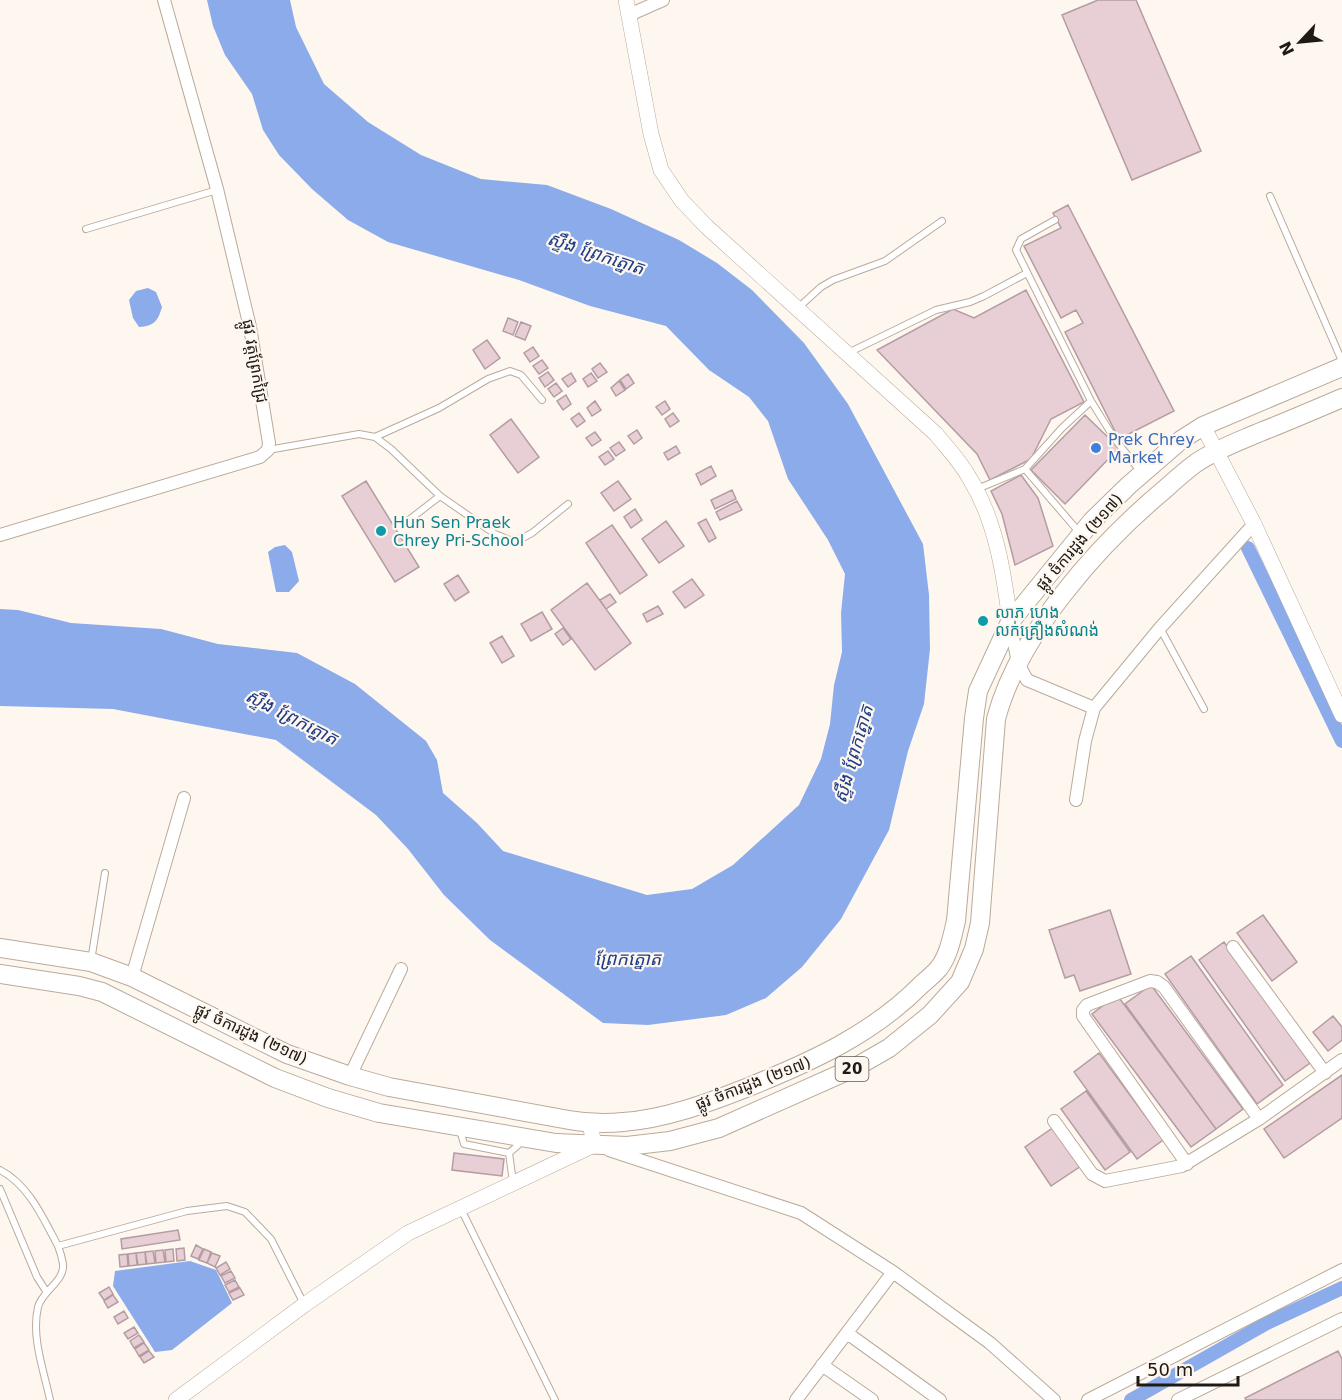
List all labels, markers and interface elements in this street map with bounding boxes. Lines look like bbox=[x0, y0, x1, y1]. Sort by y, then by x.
north arrow bbox=[1270, 12, 1330, 72]
text: N bbox=[1275, 38, 1298, 59]
water label: ស្ទឹង ព្រែកត្នោត bbox=[545, 228, 648, 280]
street label: ផ្លូវ វត្តព្រែកជ្រៃ bbox=[234, 317, 273, 405]
place label: Prek Chrey Market bbox=[1108, 430, 1195, 467]
marker: Prek Chrey Market bbox=[1089, 441, 1103, 455]
street label: ផ្លូវ ចំការដូង (២១៧) bbox=[1031, 489, 1130, 597]
place label: Hun Sen Praek Chrey Pri-School bbox=[393, 513, 524, 550]
marker: Hun Sen Praek Chrey Pri-School bbox=[374, 524, 388, 538]
place label: លាភ ហេង លក់គ្រឿងសំណង់ bbox=[995, 603, 1099, 640]
marker: លាភ ហេង លក់គ្រឿងសំណង់ bbox=[976, 614, 990, 628]
water label: ស្ទឹង ព្រែកត្នោត bbox=[242, 685, 343, 751]
water label: ស្ទឹង ព្រែកត្នោត bbox=[829, 701, 879, 806]
water label: ព្រែកត្នោត bbox=[595, 948, 663, 970]
street label: ផ្លូវ ចំការដូង (២១៧) bbox=[190, 999, 311, 1073]
street label: ផ្លូវ ចំការដូង (២១៧) bbox=[692, 1052, 815, 1118]
road number: 20 bbox=[836, 1057, 868, 1081]
scale bar bbox=[1138, 1349, 1238, 1387]
text: 50 m bbox=[1147, 1359, 1193, 1380]

